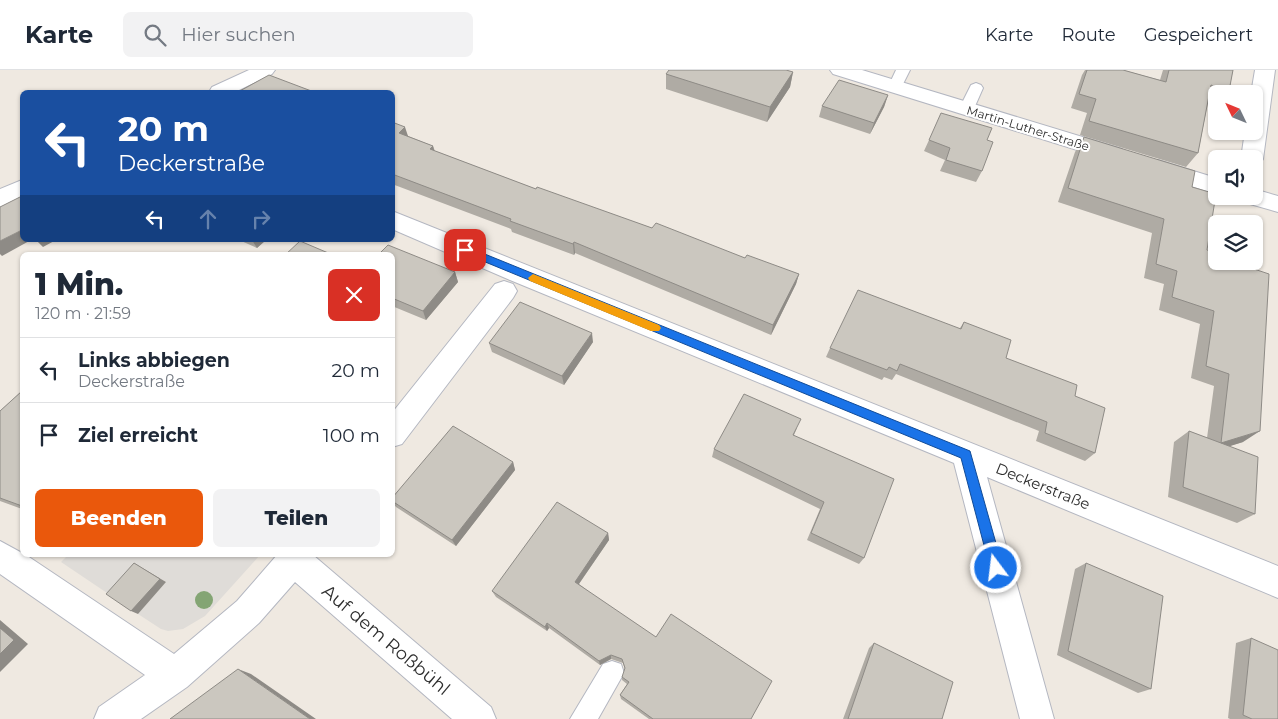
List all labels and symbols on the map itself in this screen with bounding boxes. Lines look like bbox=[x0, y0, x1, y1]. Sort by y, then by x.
north arrow bbox=[1208, 85, 1262, 140]
street label: Martin-Luther-Straße bbox=[965, 102, 1091, 154]
pin bbox=[444, 229, 486, 271]
street label: Deckerstraße bbox=[993, 458, 1093, 514]
position arrow bbox=[969, 541, 1021, 593]
street label: Auf dem Roßbühl bbox=[318, 580, 454, 700]

